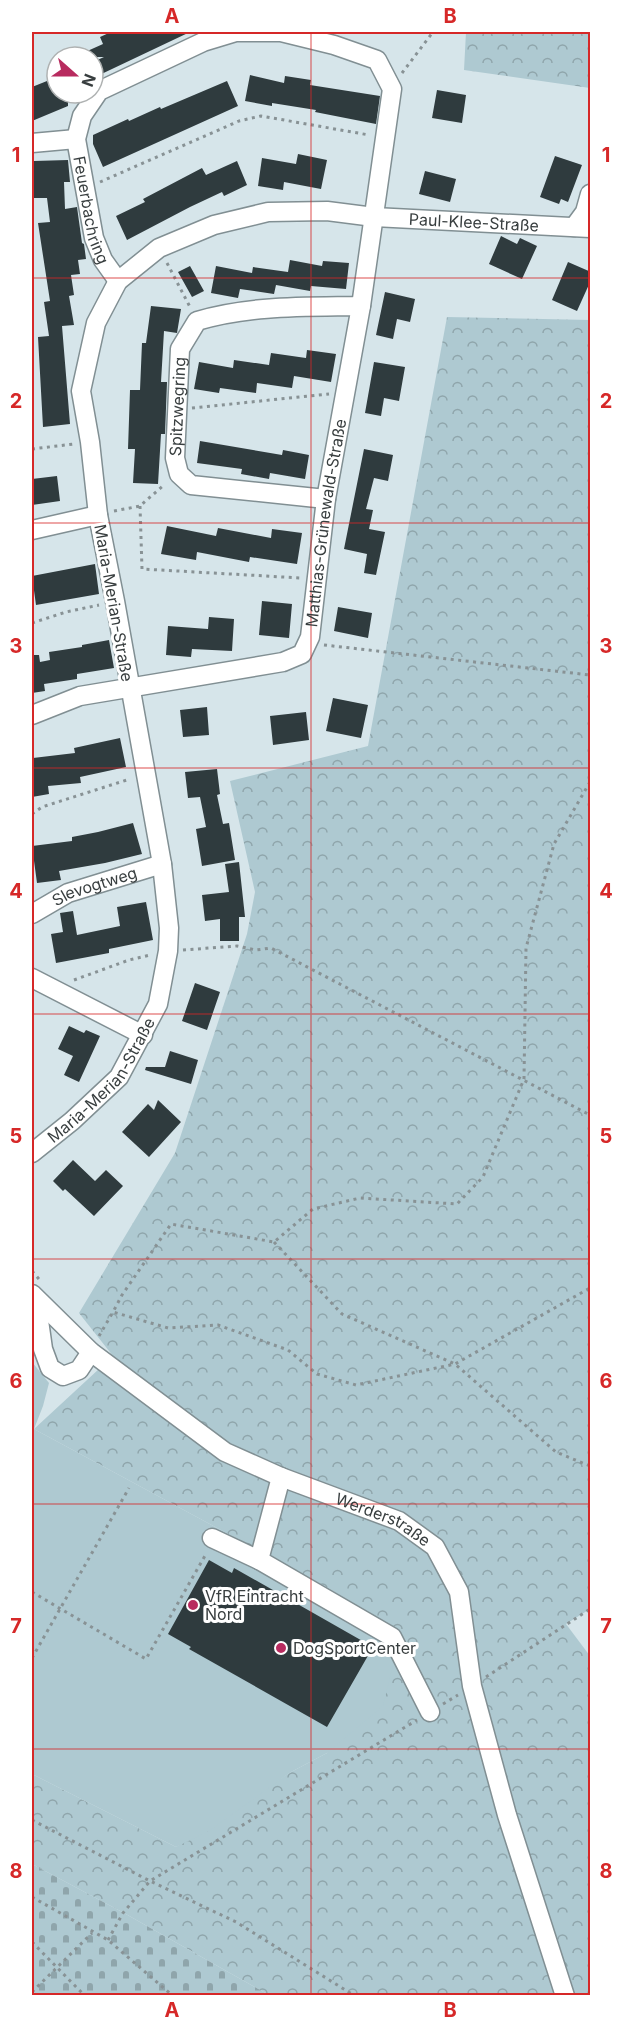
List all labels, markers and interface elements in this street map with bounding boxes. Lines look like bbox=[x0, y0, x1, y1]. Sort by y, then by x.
text: A bbox=[165, 4, 180, 28]
text: B bbox=[443, 4, 457, 28]
north arrow bbox=[45, 45, 105, 105]
text: N bbox=[77, 71, 101, 90]
text: 1 bbox=[12, 143, 20, 167]
text: 1 bbox=[602, 143, 610, 167]
street label: Feuerbachring bbox=[69, 154, 114, 267]
street label: Paul-Klee-Straße bbox=[408, 209, 539, 235]
street label: Spitzwegring bbox=[165, 356, 190, 457]
text: 2 bbox=[10, 389, 22, 413]
text: 2 bbox=[600, 389, 612, 413]
street label: Matthias-Grünewald-Straße bbox=[301, 417, 350, 628]
street label: Maria-Merian-Straße bbox=[90, 523, 138, 683]
text: 3 bbox=[10, 634, 22, 658]
text: 3 bbox=[600, 634, 612, 658]
street label: Slevogtweg bbox=[48, 862, 139, 910]
text: 4 bbox=[9, 879, 23, 903]
text: 4 bbox=[599, 879, 613, 903]
street label: Maria-Merian-Straße bbox=[43, 1014, 159, 1147]
text: 5 bbox=[10, 1124, 22, 1148]
text: 5 bbox=[600, 1124, 612, 1148]
text: 6 bbox=[10, 1369, 23, 1393]
text: 6 bbox=[600, 1369, 613, 1393]
street label: Werderstraße bbox=[333, 1488, 434, 1550]
place label: VfR Eintracht Nord bbox=[205, 1586, 304, 1624]
marker: VfR Eintracht Nord bbox=[186, 1598, 200, 1612]
text: 7 bbox=[10, 1614, 22, 1638]
text: 7 bbox=[600, 1614, 612, 1638]
place label: DogSportCenter bbox=[293, 1638, 416, 1658]
marker: DogSportCenter bbox=[274, 1641, 288, 1655]
text: 8 bbox=[9, 1859, 23, 1883]
text: 8 bbox=[599, 1859, 613, 1883]
text: A bbox=[165, 1998, 180, 2022]
text: B bbox=[443, 1998, 457, 2022]

